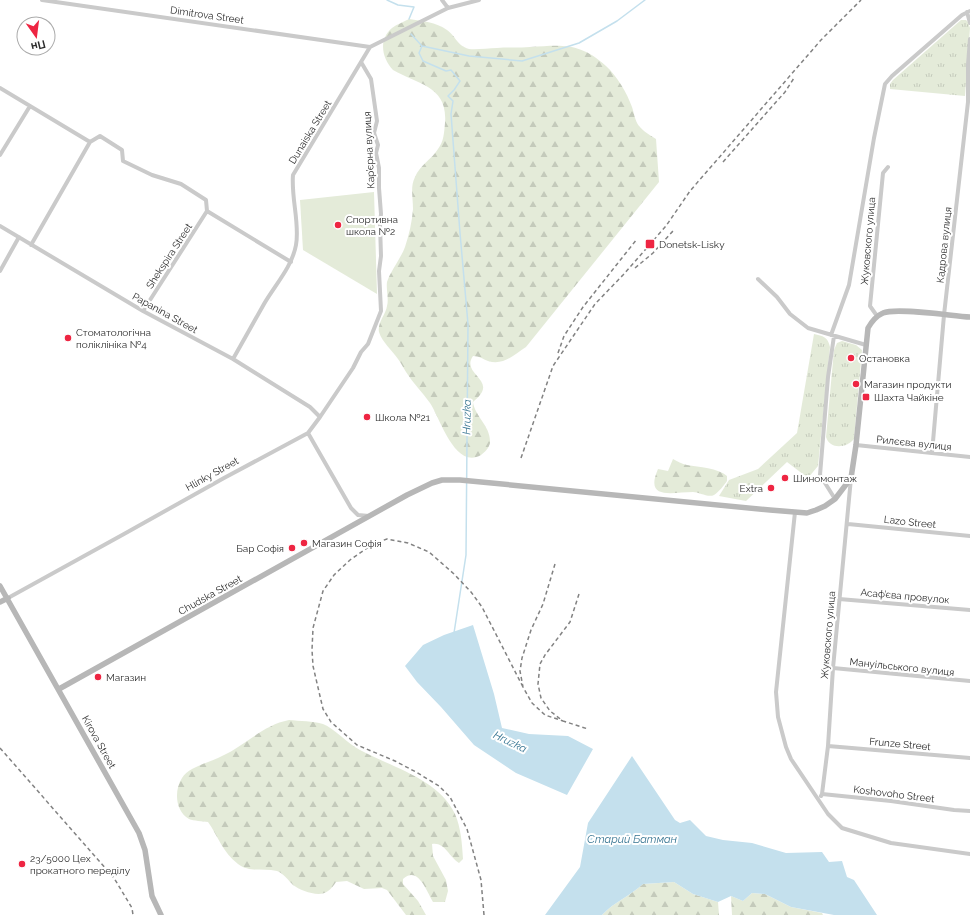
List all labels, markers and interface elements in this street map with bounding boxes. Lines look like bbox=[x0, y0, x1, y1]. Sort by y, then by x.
street label: Dimitrova Street bbox=[170, 4, 245, 26]
north arrow bbox=[16, 16, 56, 56]
text: Пн bbox=[30, 37, 47, 53]
street label: Dunaiska Street bbox=[287, 98, 334, 166]
street label: Кар’єрна вулиця bbox=[361, 111, 377, 189]
street label: Жуковского улица bbox=[859, 197, 877, 285]
street label: Кадрова вулиця bbox=[935, 206, 953, 284]
place label: Спортивна школа №2 bbox=[346, 214, 398, 237]
marker: Спортивна школа №2 bbox=[333, 220, 343, 230]
street label: Shekspira Street bbox=[144, 221, 195, 291]
marker: Donetsk-Lisky bbox=[644, 238, 656, 250]
place label: Donetsk-Lisky bbox=[659, 239, 725, 250]
street label: Papanina Street bbox=[130, 291, 200, 336]
place label: Стоматологічна поліклініка №4 bbox=[76, 327, 151, 350]
marker: Стоматологічна поліклініка №4 bbox=[63, 333, 73, 343]
marker: Остановка bbox=[846, 353, 856, 363]
place label: Остановка bbox=[859, 353, 910, 364]
marker: Магазин продукти bbox=[851, 379, 861, 389]
place label: Магазин продукти bbox=[864, 379, 952, 390]
marker: Шахта Чайкіне bbox=[861, 392, 871, 402]
place label: Шахта Чайкіне bbox=[874, 392, 944, 403]
water label: Hruzka bbox=[460, 399, 474, 435]
marker: Школа №21 bbox=[362, 412, 372, 422]
place label: Школа №21 bbox=[375, 412, 431, 423]
street label: Рилєєва вулиця bbox=[876, 434, 952, 452]
street label: Hlinky Street bbox=[184, 455, 241, 493]
marker: Шиномонтаж bbox=[780, 473, 790, 483]
place label: Шиномонтаж bbox=[793, 473, 857, 484]
place label: Extra bbox=[740, 483, 763, 494]
marker: Extra bbox=[766, 483, 776, 493]
street label: Lazo Street bbox=[883, 514, 937, 530]
marker: Магазин Софія bbox=[299, 538, 309, 548]
place label: Магазин Софія bbox=[312, 538, 382, 549]
place label: Бар Софія bbox=[236, 543, 284, 554]
marker: Бар Софія bbox=[287, 543, 297, 553]
street label: Chudska Street bbox=[176, 573, 244, 617]
street label: Асаф’єва провулок bbox=[860, 587, 950, 605]
street label: Жуковского улица bbox=[819, 591, 837, 679]
street label: Мануільського вулиця bbox=[849, 656, 955, 678]
marker: Магазин bbox=[93, 672, 103, 682]
place label: Магазин bbox=[106, 672, 146, 683]
street label: Kirova Street bbox=[80, 714, 118, 771]
water label: Hruzka bbox=[491, 728, 529, 756]
street label: Frunze Street bbox=[869, 736, 932, 752]
street label: Koshovoho Street bbox=[853, 784, 936, 805]
water label: Старий Батман bbox=[587, 833, 678, 846]
place label: 23/5000 Цех прокатного переділу bbox=[30, 853, 131, 876]
marker: 23/5000 Цех прокатного переділу bbox=[17, 859, 27, 869]

